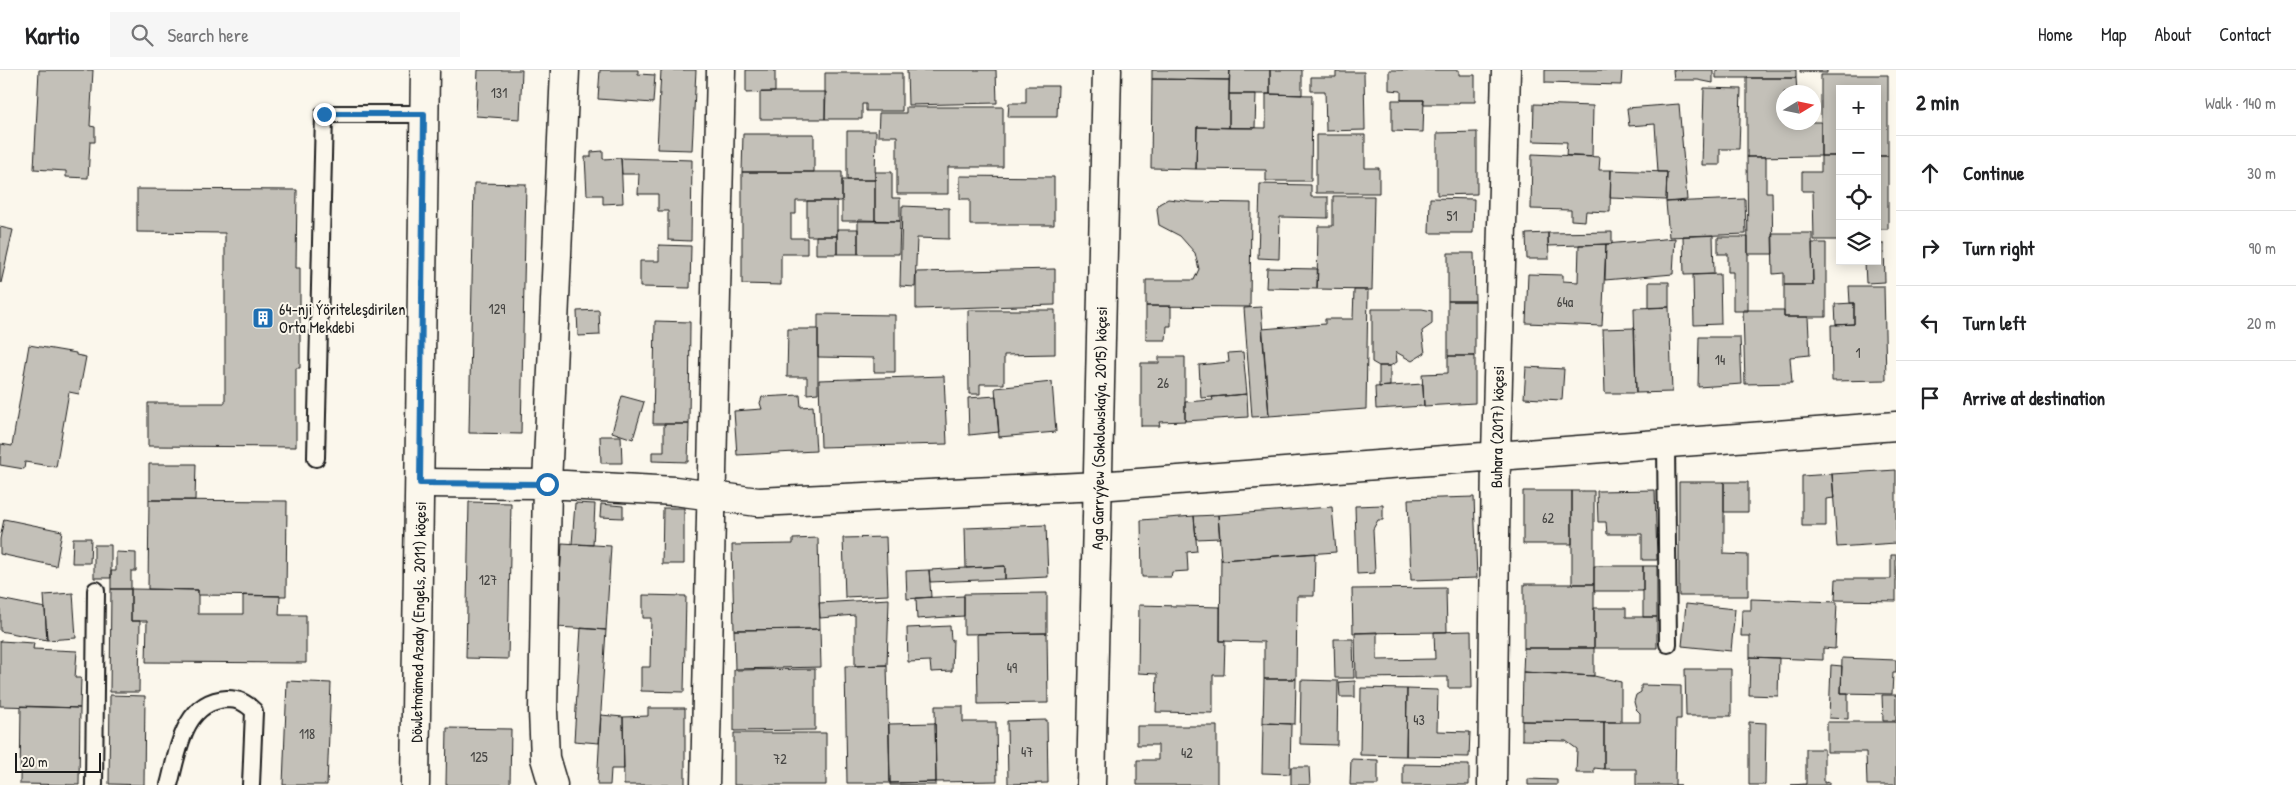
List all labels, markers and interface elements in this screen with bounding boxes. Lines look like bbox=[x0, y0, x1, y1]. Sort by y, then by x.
search box bbox=[110, 12, 460, 57]
text: Kartio bbox=[25, 19, 80, 51]
icon: search bbox=[128, 21, 156, 49]
text: Search here bbox=[168, 22, 249, 48]
text: Home bbox=[2038, 22, 2073, 47]
text: Map bbox=[2101, 22, 2126, 47]
text: About bbox=[2154, 22, 2191, 47]
text: Contact bbox=[2219, 22, 2271, 47]
house number: 131 bbox=[491, 83, 507, 102]
north arrow bbox=[1776, 85, 1821, 130]
map controls bbox=[1836, 85, 1881, 265]
button: + bbox=[1836, 85, 1881, 130]
text: 2 min bbox=[1916, 88, 1959, 117]
text: Walk · 140 m bbox=[2205, 92, 2276, 114]
route end bbox=[313, 103, 336, 126]
button: − bbox=[1836, 130, 1881, 175]
icon: ahead bbox=[1916, 159, 1944, 187]
text: Continue bbox=[1963, 160, 2024, 186]
text: 30 m bbox=[2247, 162, 2276, 184]
button: locate bbox=[1836, 175, 1881, 220]
house number: 51 bbox=[1446, 206, 1458, 225]
button: layers bbox=[1836, 220, 1881, 265]
icon: right bbox=[1916, 234, 1944, 262]
text: Turn right bbox=[1963, 235, 2034, 261]
text: 90 m bbox=[2248, 237, 2276, 259]
house number: 64a bbox=[1557, 292, 1574, 311]
place label: 64-nji Ýöriteleşdirilen Orta Mekdebi bbox=[279, 298, 405, 338]
house number: 129 bbox=[489, 299, 505, 318]
building icon: 64-nji Ýöriteleşdirilen Orta Mekdebi bbox=[251, 306, 275, 330]
street label: Aga Garryýew (Sokolowskaýa, 2015) köçesi bbox=[1086, 306, 1112, 550]
icon: left bbox=[1916, 309, 1944, 337]
text: Turn left bbox=[1963, 310, 2026, 336]
text: 20 m bbox=[2247, 312, 2276, 334]
house number: 1 bbox=[1855, 343, 1861, 362]
house number: 14 bbox=[1715, 350, 1725, 369]
street label: Buhara (2017) köçesi bbox=[1485, 366, 1509, 488]
house number: 26 bbox=[1157, 373, 1169, 392]
icon: arrive bbox=[1916, 384, 1944, 412]
text: Arrive at destination bbox=[1963, 385, 2105, 411]
route start bbox=[536, 473, 559, 496]
street label: Döwletmämed Azady (Engels, 2011) köçesi bbox=[405, 501, 431, 743]
house number: 62 bbox=[1542, 508, 1555, 527]
house number: 127 bbox=[479, 570, 497, 589]
house number: 49 bbox=[1007, 658, 1017, 677]
house number: 43 bbox=[1413, 710, 1425, 729]
house number: 118 bbox=[299, 724, 315, 743]
house number: 47 bbox=[1021, 742, 1033, 761]
house number: 42 bbox=[1181, 743, 1193, 762]
house number: 125 bbox=[470, 747, 488, 766]
house number: 72 bbox=[773, 749, 787, 768]
scale bar bbox=[15, 750, 101, 773]
text: 20 m bbox=[22, 752, 48, 771]

